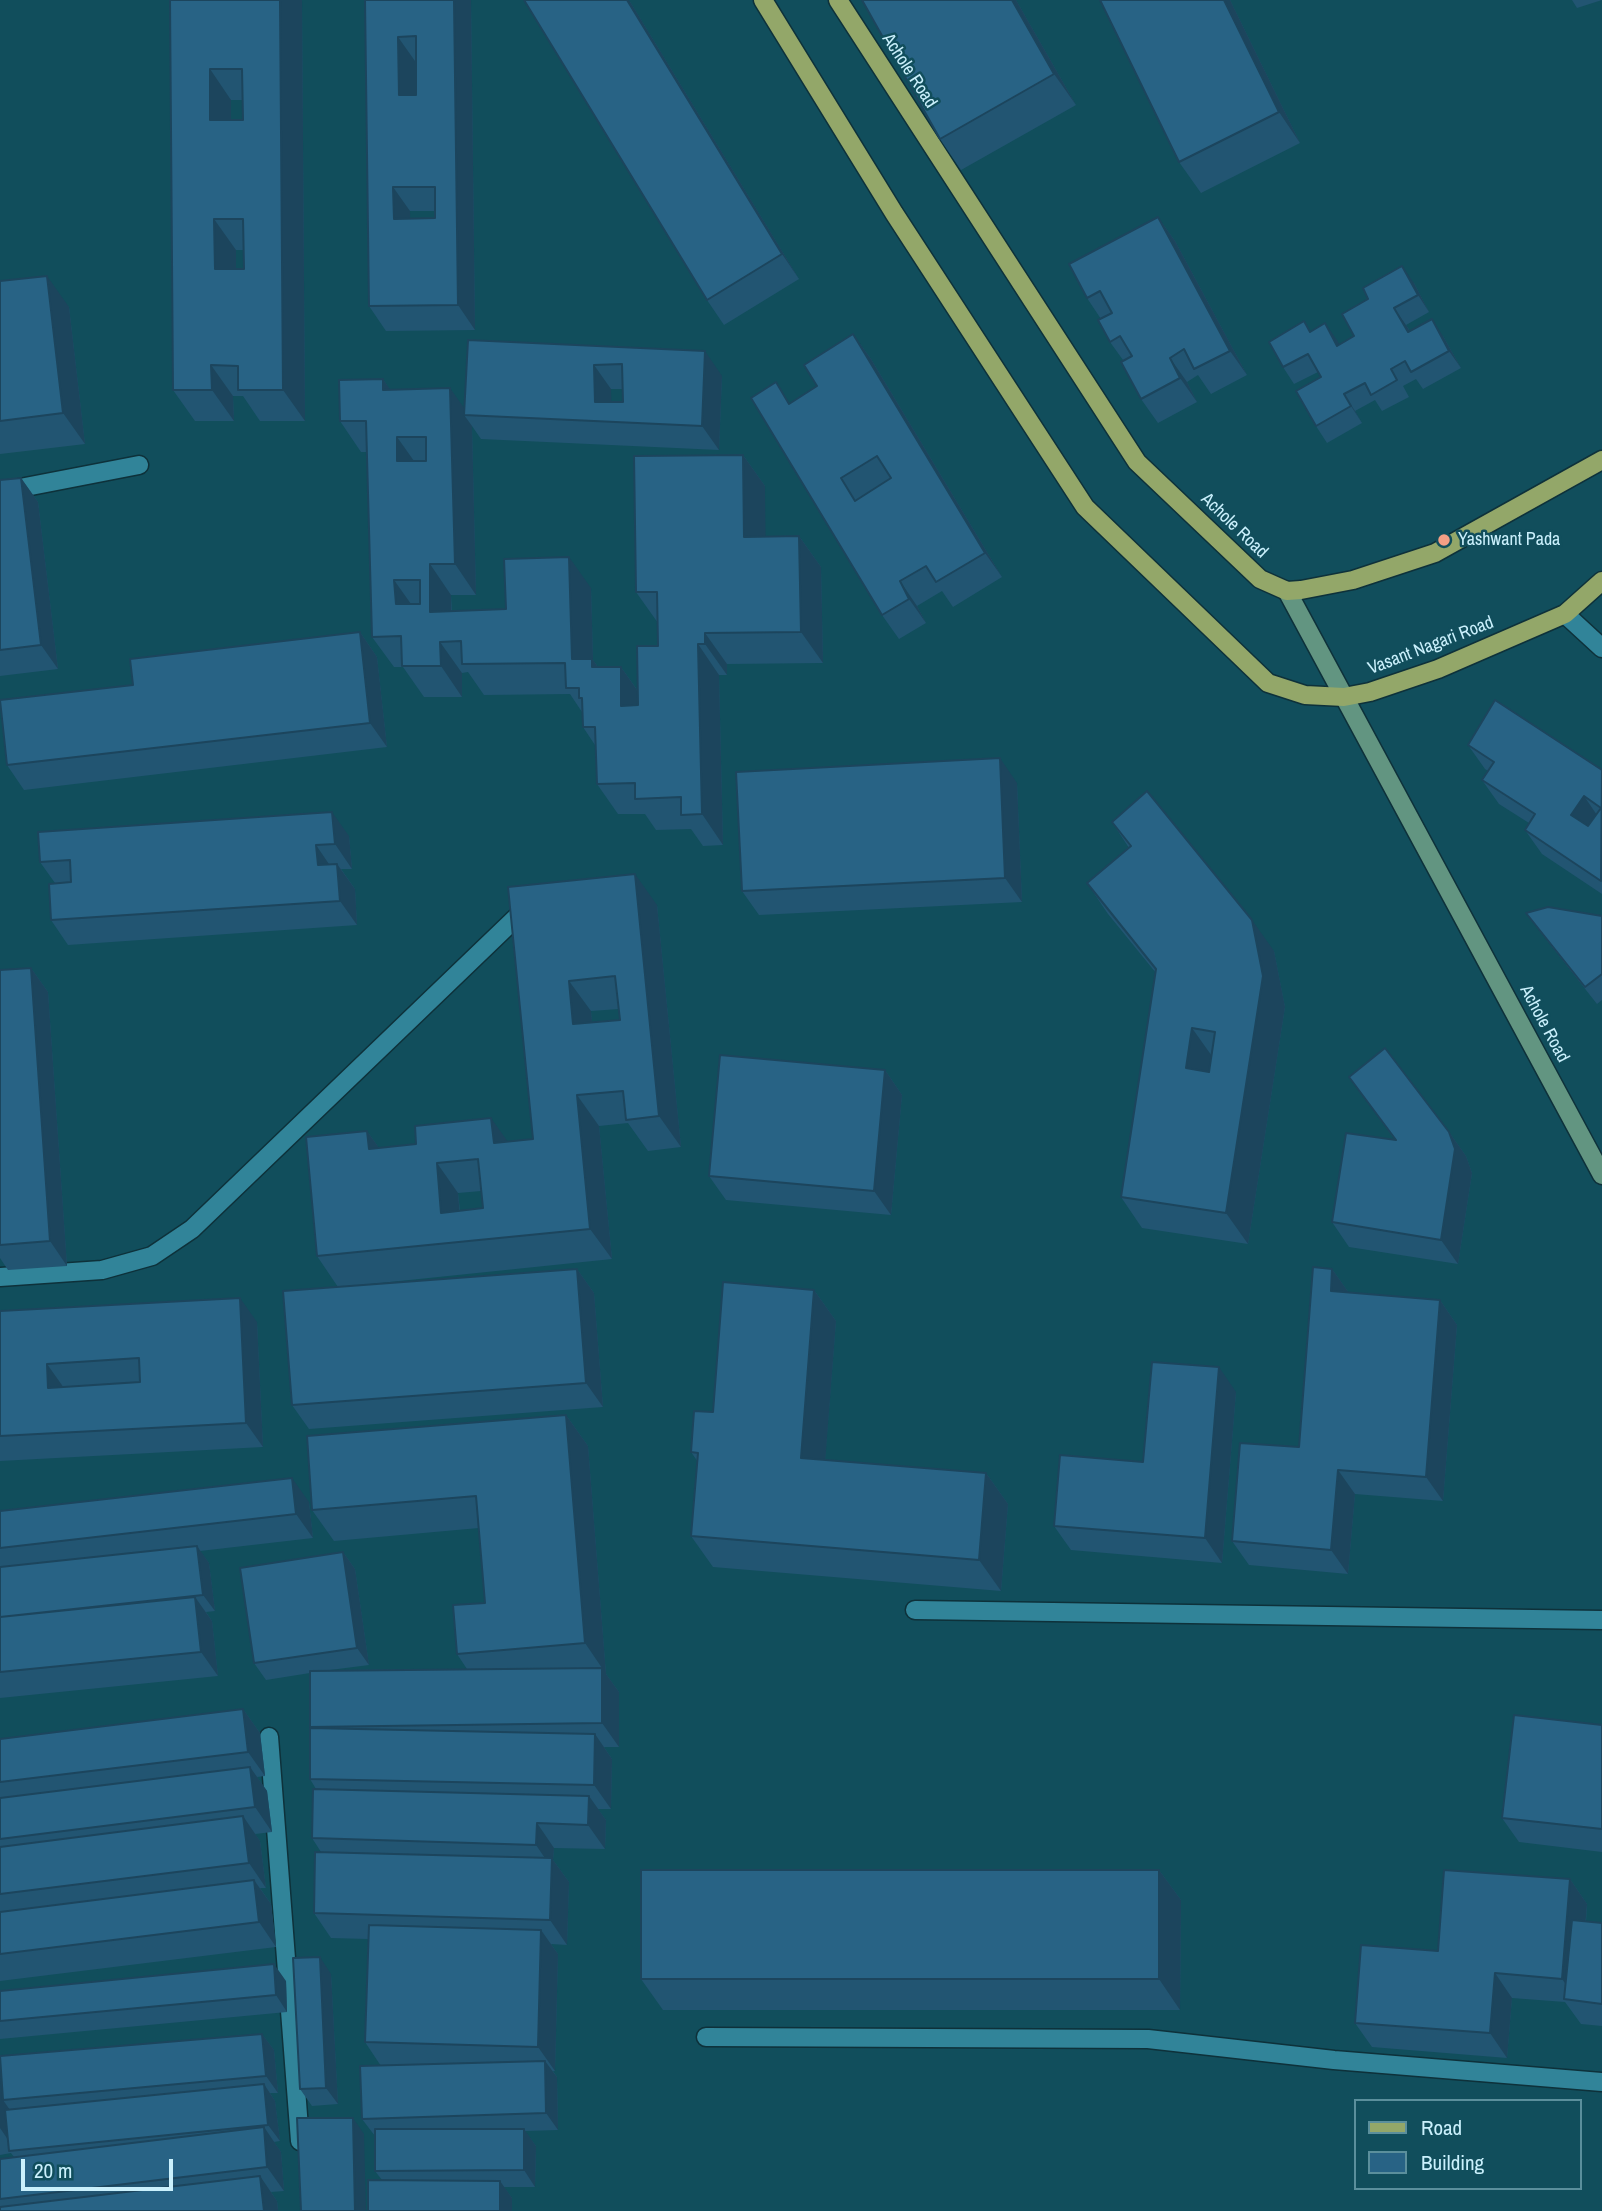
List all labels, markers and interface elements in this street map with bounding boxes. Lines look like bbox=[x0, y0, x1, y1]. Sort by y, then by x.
street label: Achole Road bbox=[877, 30, 941, 112]
street label: Achole Road bbox=[1196, 489, 1272, 563]
place label: Yashwant Pada bbox=[1458, 529, 1560, 551]
marker: Yashwant Pada bbox=[1436, 532, 1452, 548]
street label: Vasant Nagari Road bbox=[1365, 612, 1497, 680]
street label: Achole Road bbox=[1515, 982, 1573, 1066]
legend bbox=[1354, 2099, 1581, 2190]
text: Road bbox=[1421, 2113, 1462, 2142]
scale bar bbox=[24, 2144, 177, 2188]
text: Building bbox=[1421, 2148, 1484, 2177]
text: 20 m bbox=[34, 2156, 72, 2185]

